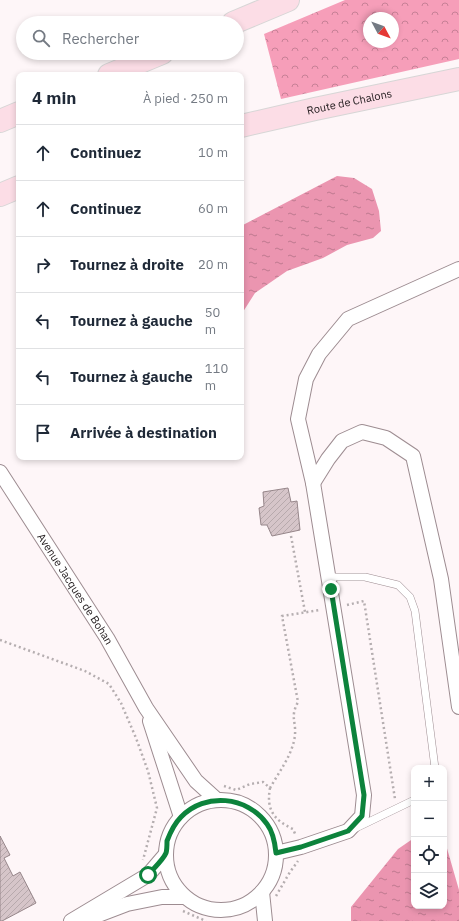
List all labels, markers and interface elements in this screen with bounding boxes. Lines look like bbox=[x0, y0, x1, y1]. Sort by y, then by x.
north arrow bbox=[363, 12, 399, 48]
search box bbox=[16, 16, 244, 60]
icon: search bbox=[30, 27, 52, 49]
text: Rechercher bbox=[62, 29, 139, 48]
street label: Route de Chalons bbox=[305, 86, 393, 118]
text: 4 min bbox=[32, 87, 76, 109]
text: À pied · 250 m bbox=[143, 90, 228, 107]
icon: ahead bbox=[32, 142, 54, 164]
text: Continuez bbox=[70, 143, 141, 162]
text: 10 m bbox=[198, 144, 228, 161]
icon: ahead bbox=[32, 198, 54, 220]
text: Continuez bbox=[70, 199, 141, 218]
text: 60 m bbox=[198, 200, 228, 217]
icon: right bbox=[32, 254, 54, 276]
text: Tournez à droite bbox=[70, 255, 184, 274]
text: 20 m bbox=[198, 256, 228, 273]
text: 50 m bbox=[205, 304, 220, 338]
icon: left bbox=[32, 310, 54, 332]
text: Tournez à gauche bbox=[70, 311, 193, 330]
text: 110 m bbox=[205, 360, 228, 394]
icon: left bbox=[32, 366, 54, 388]
text: Tournez à gauche bbox=[70, 367, 193, 386]
icon: arrive bbox=[32, 422, 54, 444]
text: Arrivée à destination bbox=[70, 423, 217, 442]
street label: Avenue Jacques de Bohan bbox=[34, 530, 116, 647]
route end bbox=[322, 580, 340, 598]
map controls bbox=[411, 765, 447, 909]
button: + bbox=[411, 765, 447, 801]
button: − bbox=[411, 801, 447, 837]
button: locate bbox=[411, 837, 447, 873]
route start bbox=[139, 866, 157, 884]
button: layers bbox=[411, 873, 447, 909]

